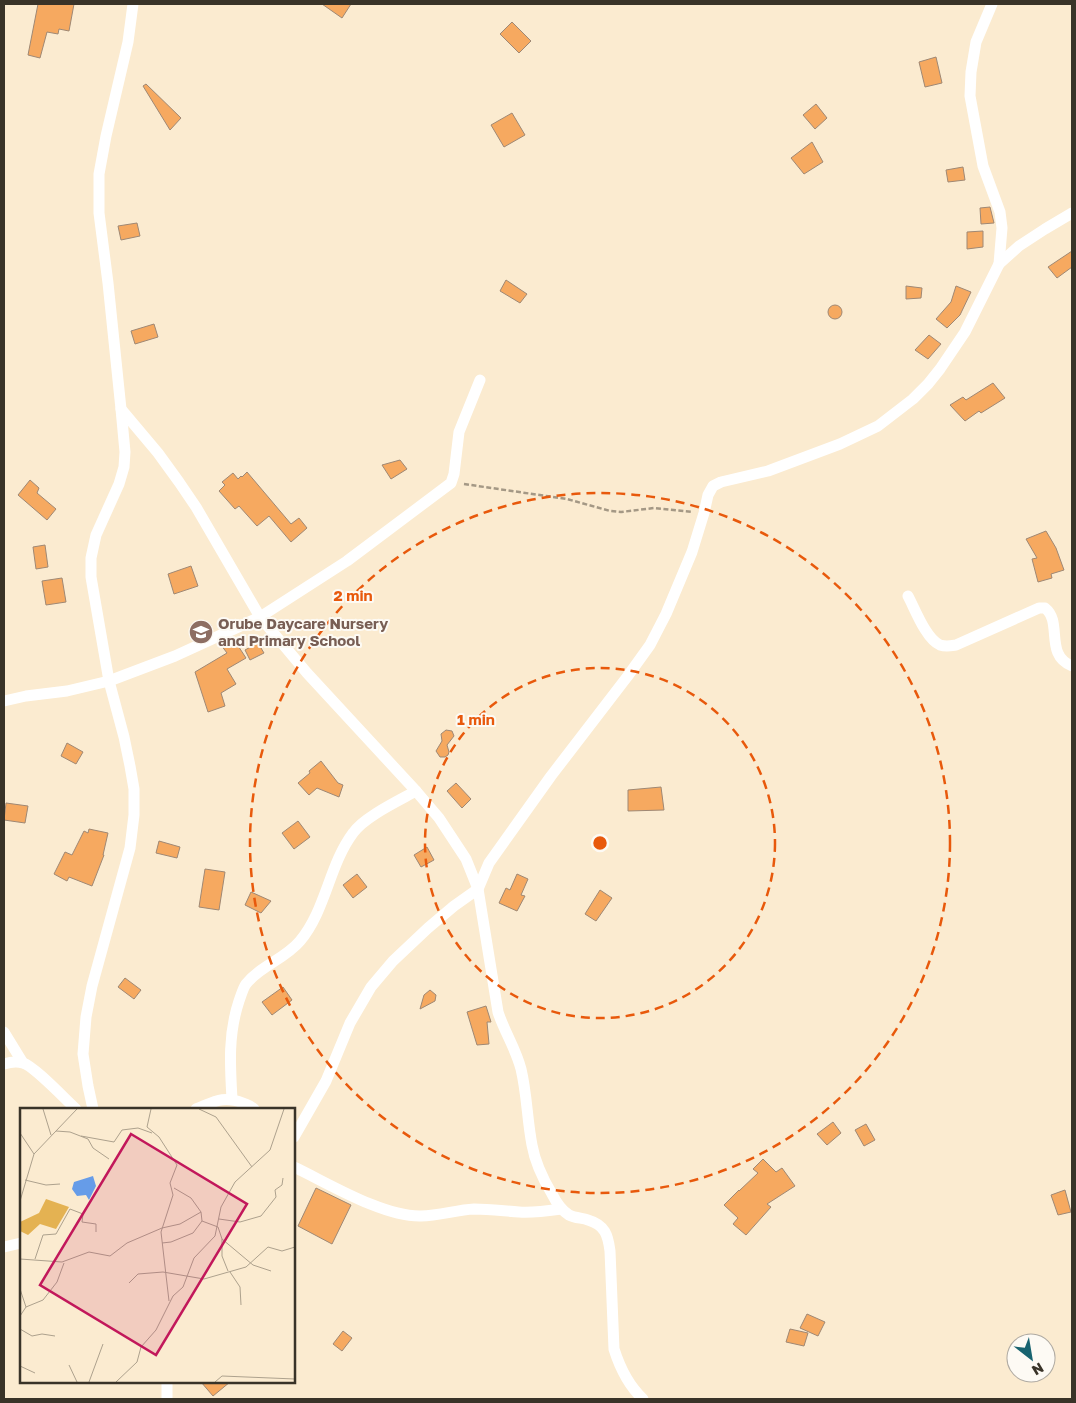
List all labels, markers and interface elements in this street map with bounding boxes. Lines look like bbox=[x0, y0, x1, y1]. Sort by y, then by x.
text: 2 min bbox=[333, 586, 373, 604]
place label: Orube Daycare Nursery and Primary School bbox=[218, 614, 388, 649]
school or university icon: Orube Daycare Nursery and Primary School bbox=[188, 619, 214, 645]
text: 1 min bbox=[457, 710, 495, 728]
centre of rings bbox=[591, 834, 609, 852]
inset map bbox=[20, 1108, 295, 1383]
north arrow bbox=[1006, 1333, 1056, 1383]
text: N bbox=[1029, 1360, 1047, 1380]

